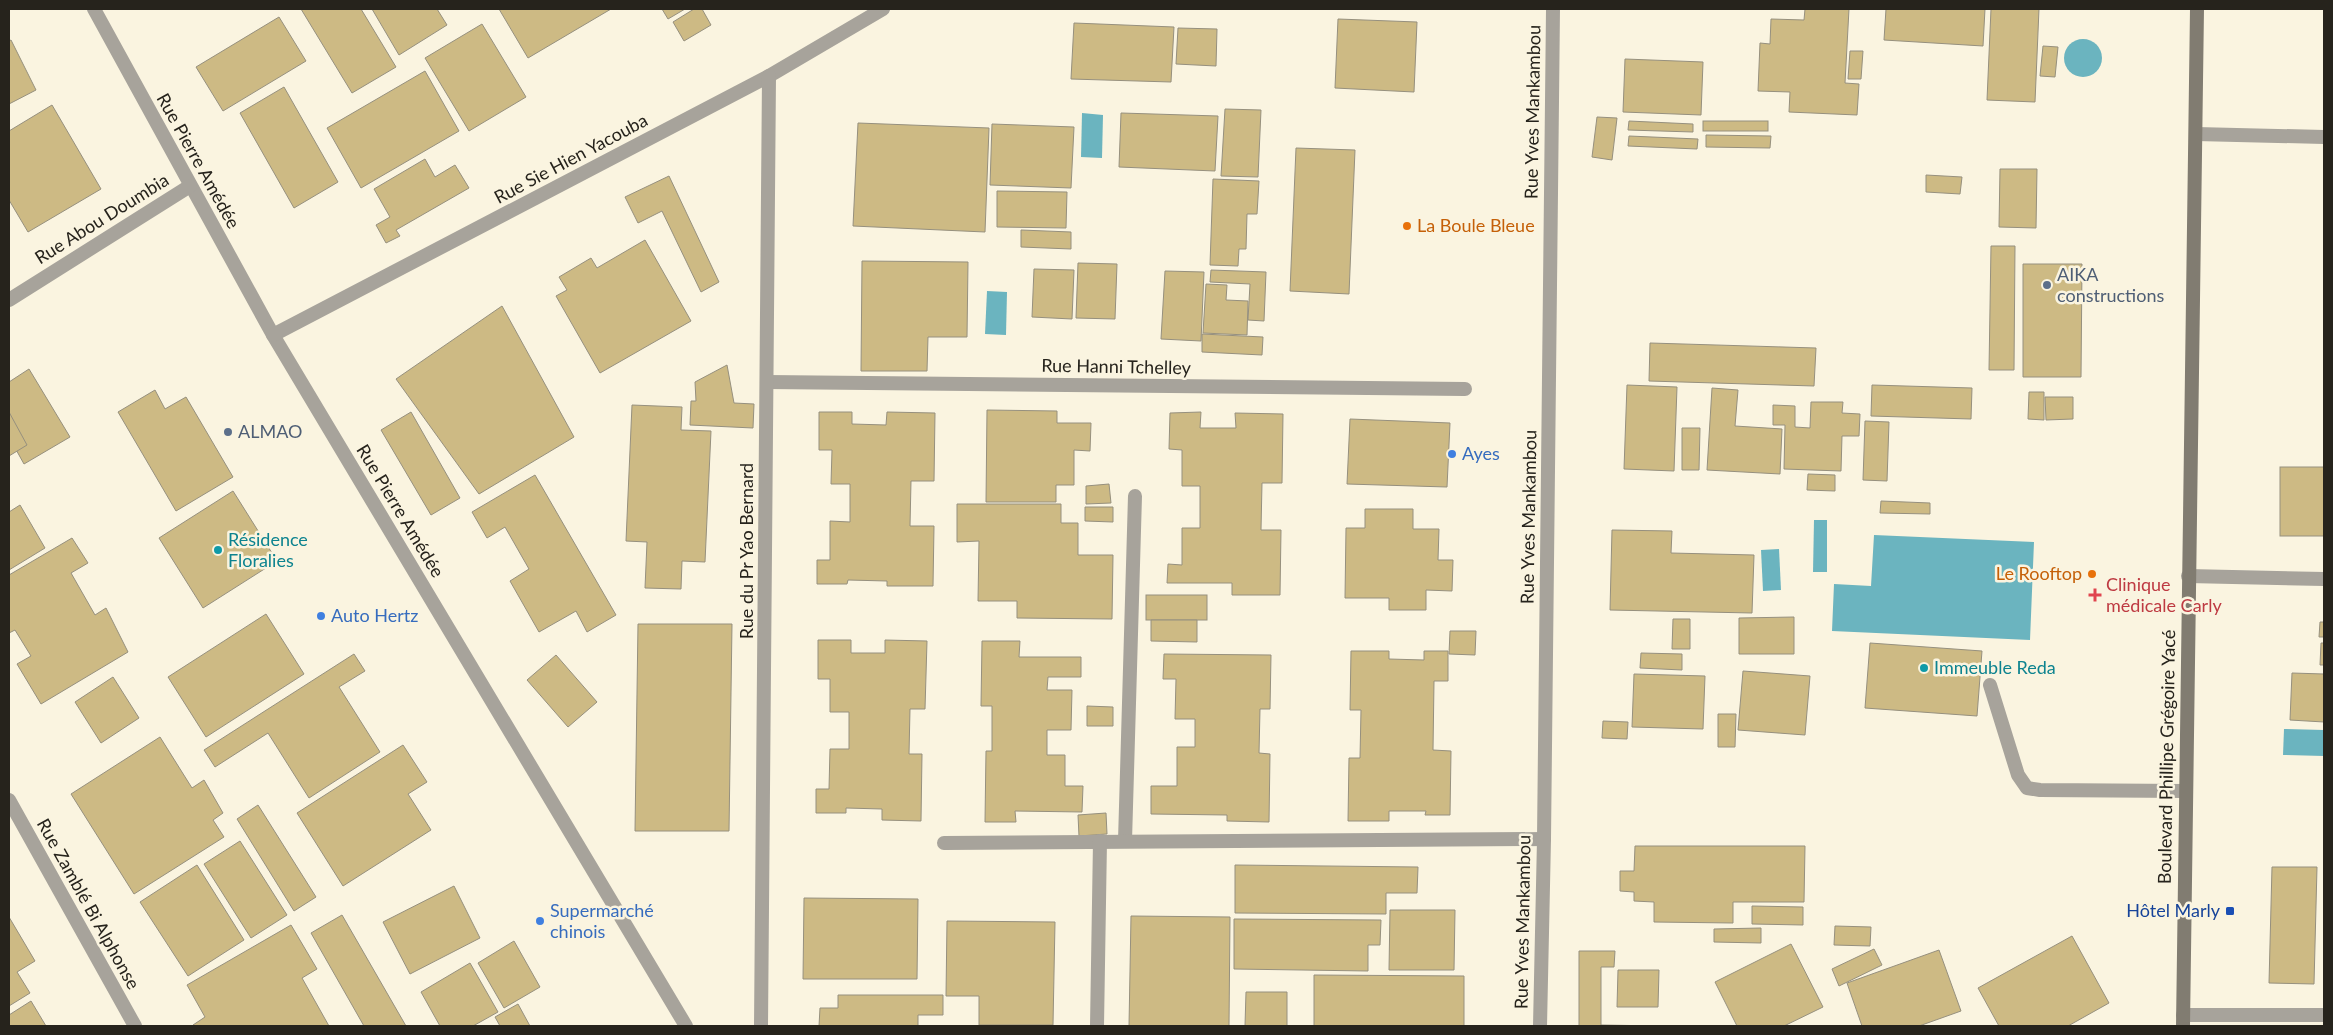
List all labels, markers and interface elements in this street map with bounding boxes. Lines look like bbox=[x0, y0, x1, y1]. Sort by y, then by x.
street label: Rue Yves Mankambou bbox=[1519, 25, 1545, 199]
street label: Rue Pierre Amédée bbox=[153, 89, 245, 232]
street label: Rue Sie Hien Yacouba bbox=[490, 108, 651, 208]
street label: Rue Abou Doumbia bbox=[31, 168, 172, 268]
place label: La Boule Bleue bbox=[1417, 214, 1535, 236]
marker: La Boule Bleue bbox=[1401, 220, 1413, 232]
place label: AIKA constructions bbox=[2057, 263, 2164, 306]
marker: AIKA constructions bbox=[2041, 279, 2053, 291]
street label: Rue Hanni Tchelley bbox=[1041, 354, 1192, 378]
place label: ALMAO bbox=[238, 420, 302, 442]
marker: ALMAO bbox=[222, 426, 234, 438]
street label: Rue Yves Mankambou bbox=[1515, 430, 1541, 604]
street label: Rue Pierre Amédée bbox=[352, 440, 449, 581]
place label: Ayes bbox=[1462, 442, 1500, 464]
marker: Ayes bbox=[1446, 448, 1458, 460]
street label: Rue du Pr Yao Bernard bbox=[735, 463, 757, 639]
place label: Résidence Floralies bbox=[228, 528, 308, 571]
marker: Résidence Floralies bbox=[212, 544, 224, 556]
place label: Le Rooftop bbox=[1996, 562, 2082, 584]
marker: Le Rooftop bbox=[2086, 568, 2098, 580]
place label: Clinique médicale Carly bbox=[2106, 573, 2222, 616]
marker: Clinique médicale Carly bbox=[2088, 588, 2102, 602]
place label: Auto Hertz bbox=[331, 604, 418, 626]
marker: Auto Hertz bbox=[315, 610, 327, 622]
street label: Boulevard Phillipe Grégoire Yacé bbox=[2153, 630, 2179, 884]
place label: Immeuble Reda bbox=[1934, 656, 2056, 678]
marker: Immeuble Reda bbox=[1918, 662, 1930, 674]
street label: Rue Zamblé Bi Alphonse bbox=[33, 814, 145, 993]
street label: Rue Yves Mankambou bbox=[1509, 835, 1535, 1009]
place label: Supermarché chinois bbox=[550, 899, 654, 942]
place label: Hôtel Marly bbox=[2126, 899, 2221, 921]
marker: Hôtel Marly bbox=[2224, 905, 2236, 917]
marker: Supermarché chinois bbox=[534, 915, 546, 927]

